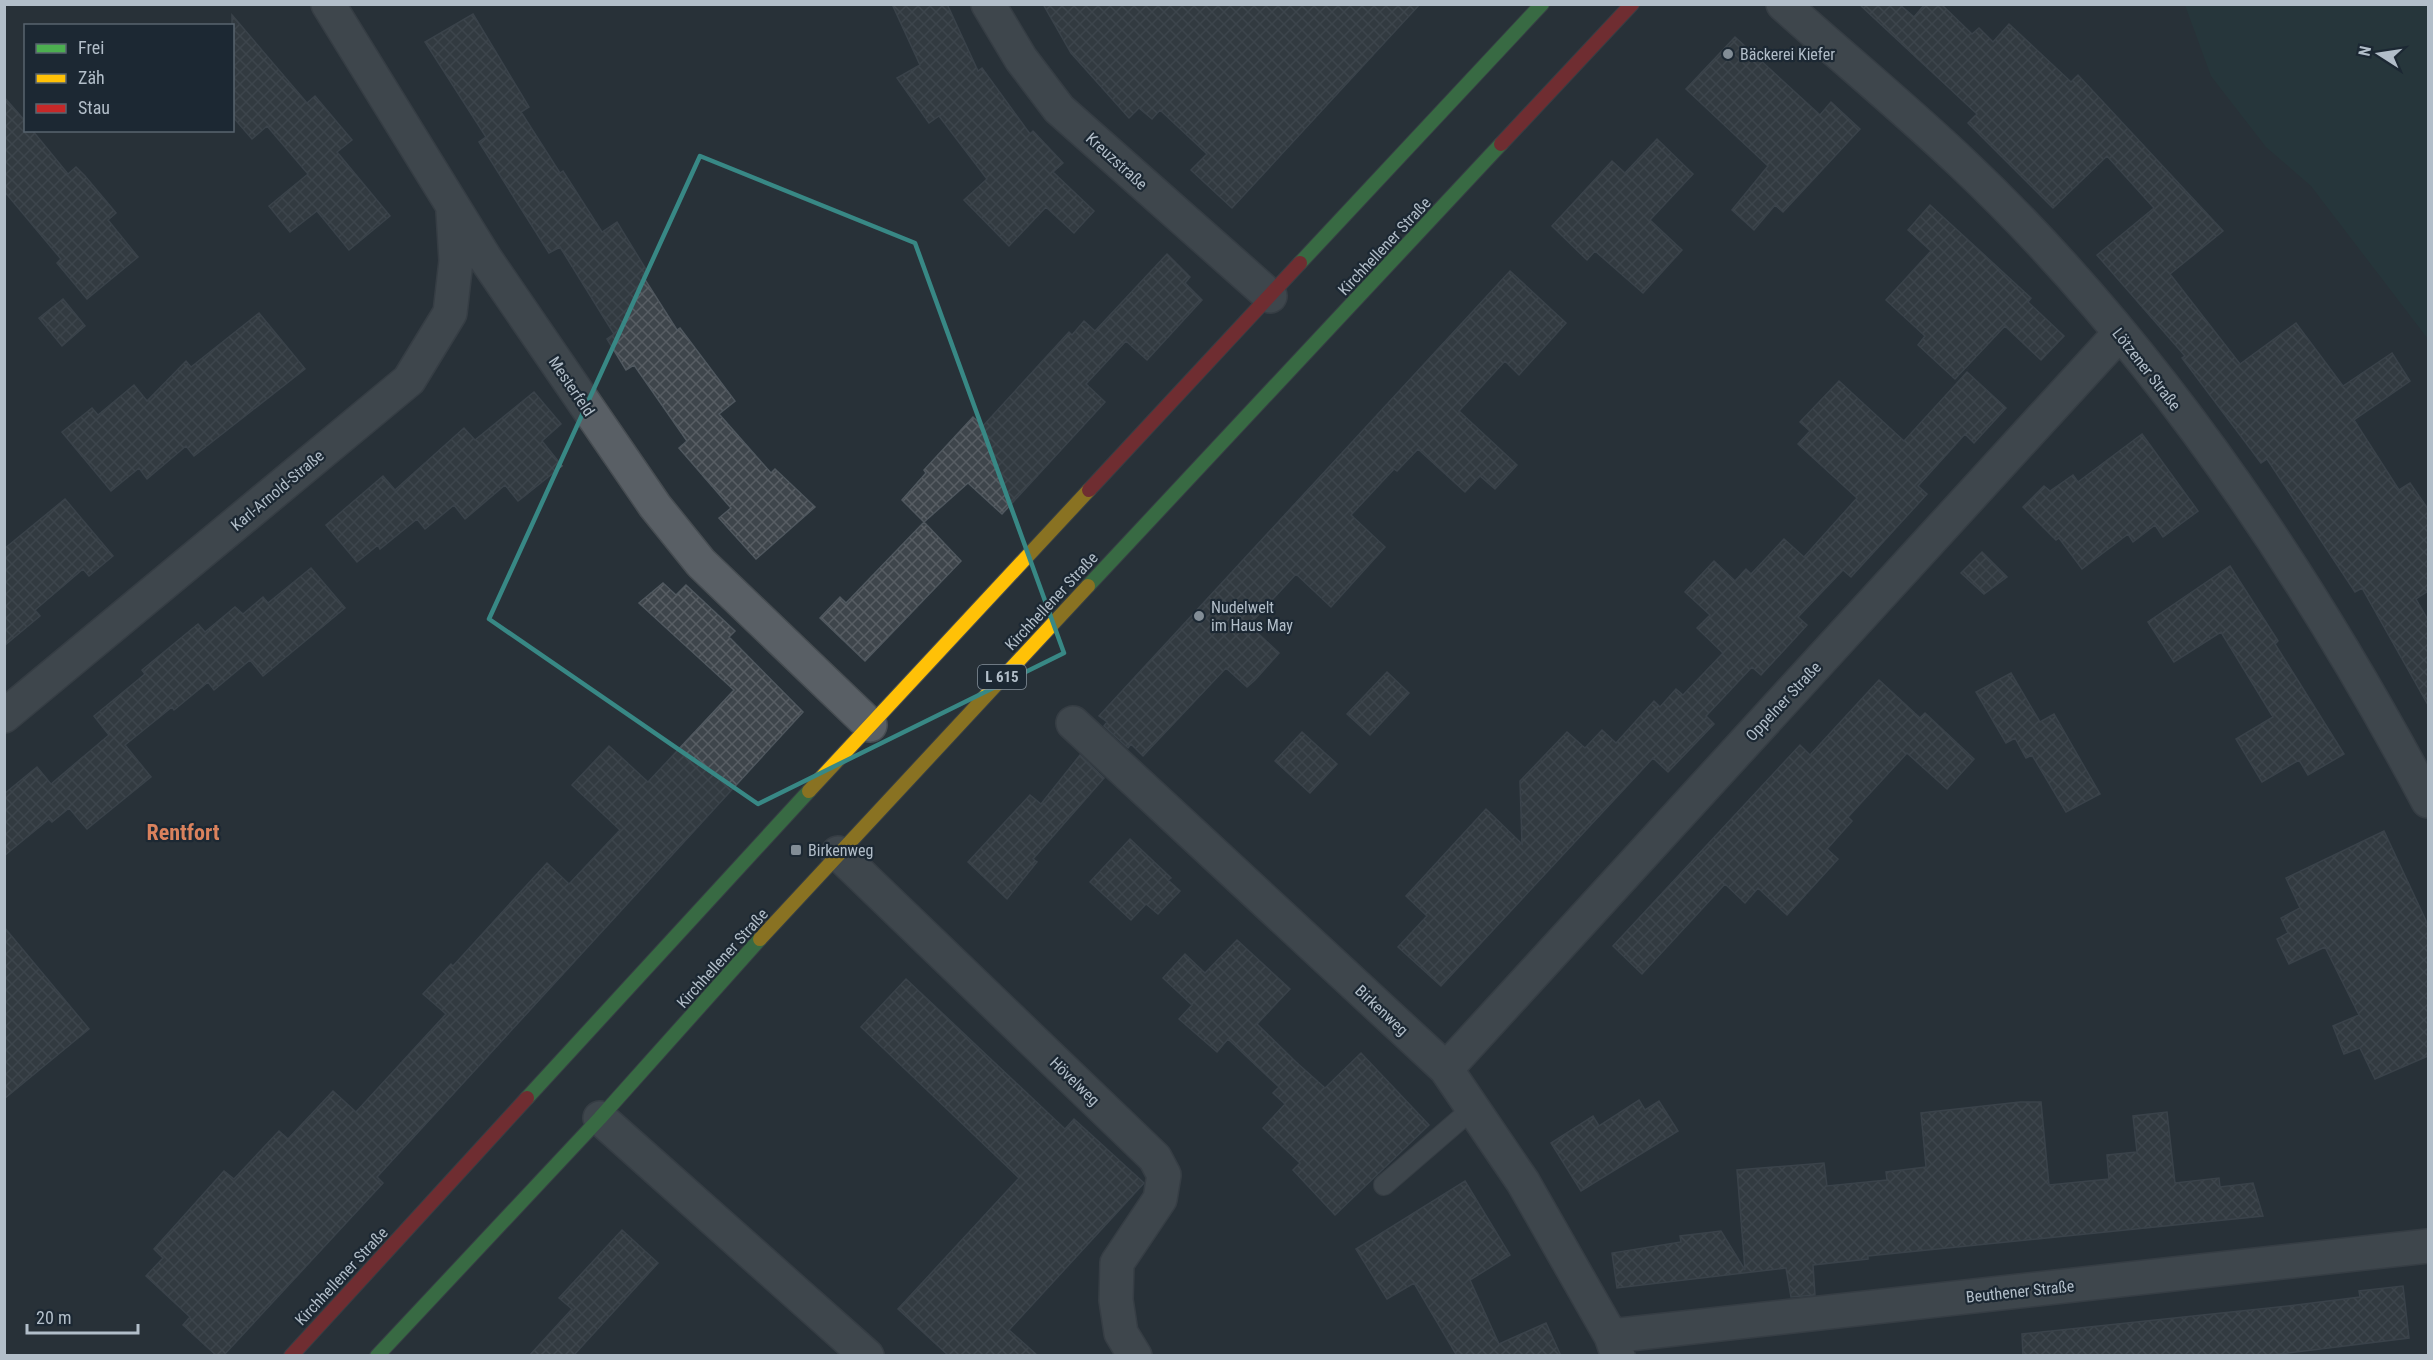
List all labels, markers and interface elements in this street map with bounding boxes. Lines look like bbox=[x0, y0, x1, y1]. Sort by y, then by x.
legend bbox=[24, 24, 234, 132]
north arrow bbox=[2349, 24, 2409, 84]
text: Frei bbox=[78, 37, 104, 58]
text: N bbox=[2355, 44, 2375, 58]
place label: Bäckerei Kiefer bbox=[1740, 45, 1835, 64]
marker: Bäckerei Kiefer bbox=[1721, 47, 1735, 61]
text: Zäh bbox=[78, 67, 105, 88]
text: Stau bbox=[78, 97, 110, 118]
street label: Kreuzstraße bbox=[1082, 129, 1151, 194]
street label: Kirchhellener Straße bbox=[1334, 193, 1435, 299]
street label: Lötzener Straße bbox=[2108, 324, 2185, 414]
street label: Mesterfeld bbox=[545, 353, 599, 420]
street label: Karl-Arnold-Straße bbox=[227, 446, 328, 535]
street label: Kirchhellener Straße bbox=[1001, 548, 1102, 654]
place label: Nudelwelt im Haus May bbox=[1211, 598, 1293, 635]
marker: Nudelwelt im Haus May bbox=[1192, 609, 1206, 623]
street label: Oppelner Straße bbox=[1742, 658, 1825, 745]
road number: L 615 bbox=[978, 665, 1026, 689]
district label: Rentfort bbox=[147, 820, 220, 845]
place label: Birkenweg bbox=[808, 841, 873, 860]
marker: Birkenweg bbox=[789, 843, 803, 857]
street label: Kirchhellener Straße bbox=[673, 905, 772, 1012]
street label: Birkenweg bbox=[1351, 981, 1412, 1040]
street label: Hövelweg bbox=[1046, 1053, 1103, 1110]
street label: Kirchhellener Straße bbox=[291, 1223, 392, 1329]
street label: Beuthener Straße bbox=[1965, 1276, 2075, 1307]
scale bar bbox=[27, 1297, 138, 1335]
text: 20 m bbox=[36, 1307, 71, 1328]

